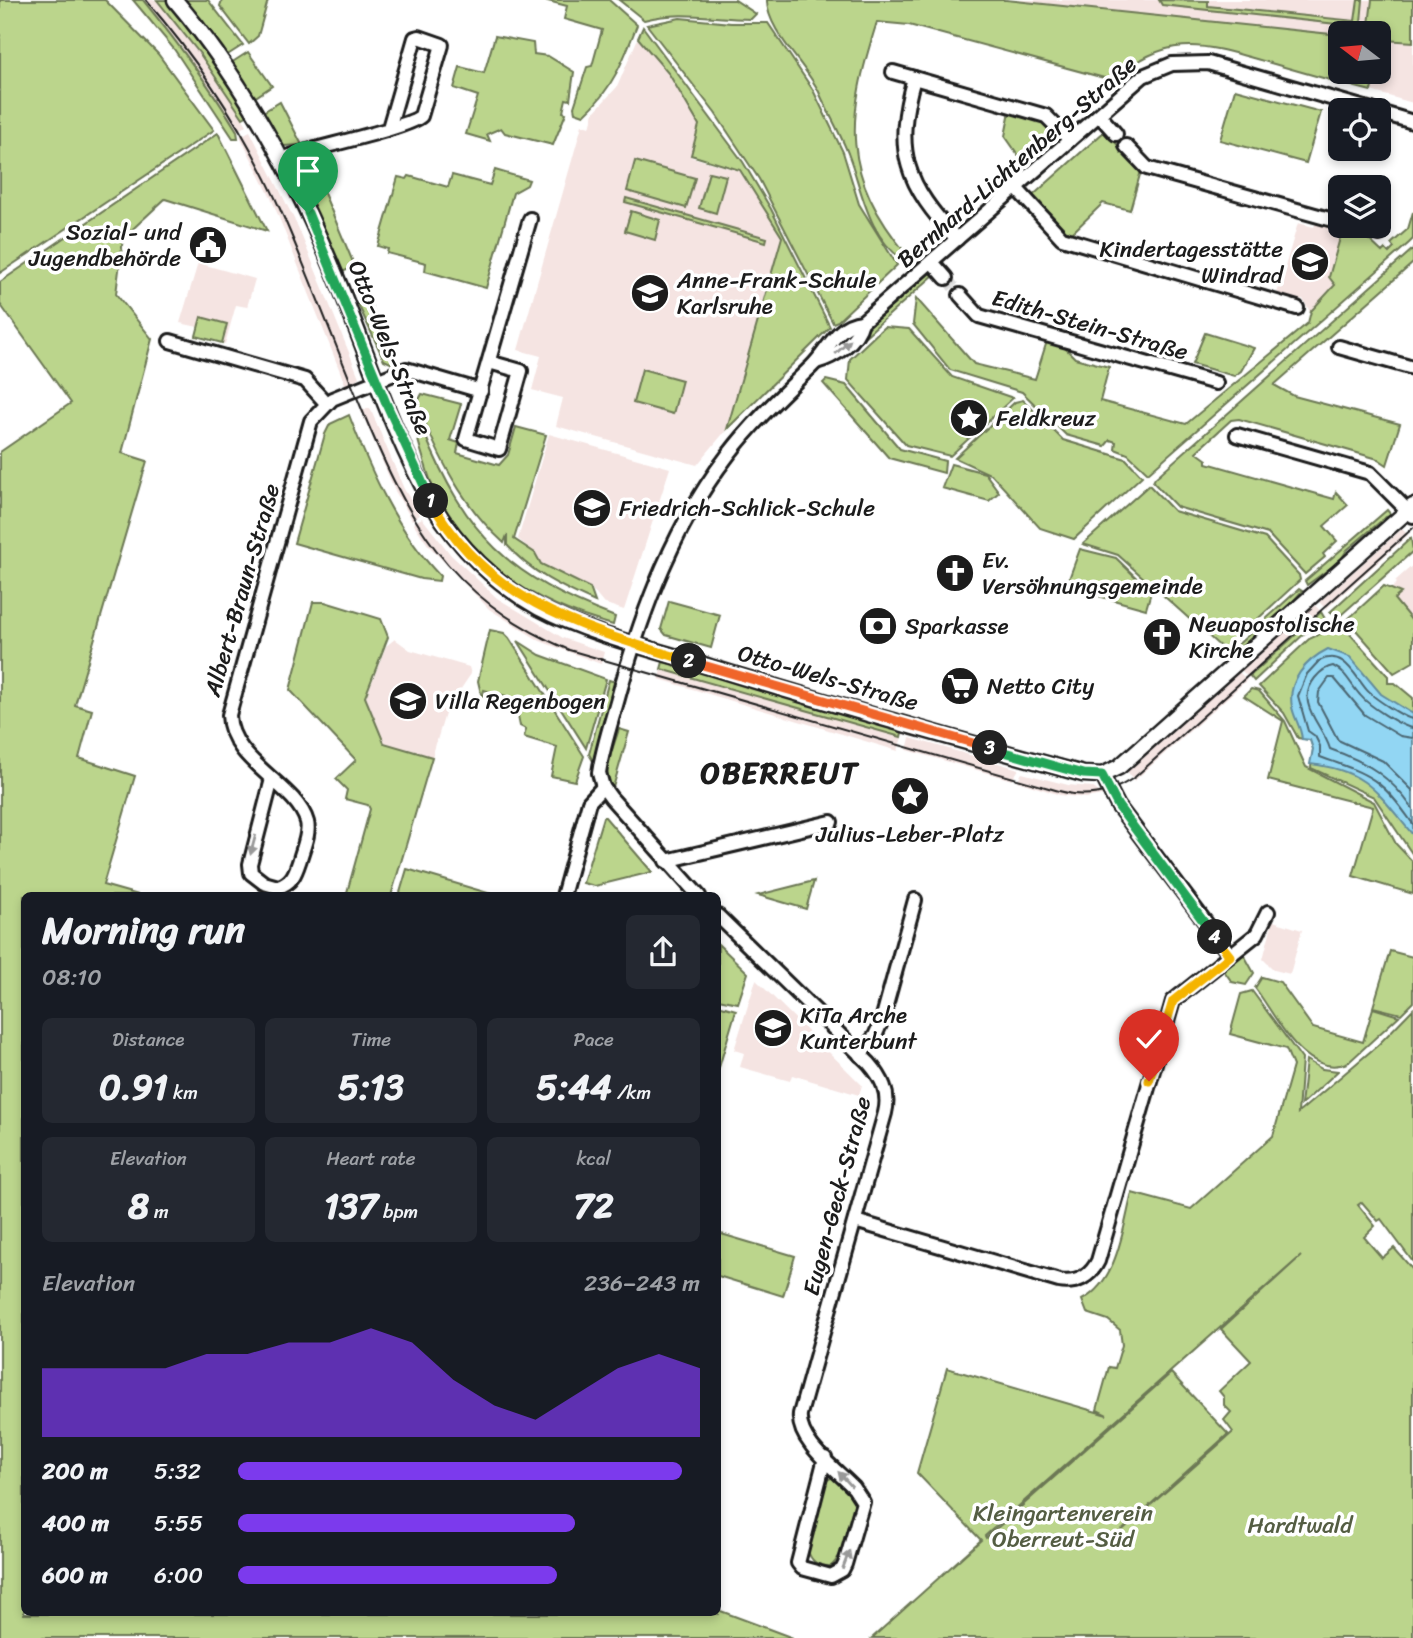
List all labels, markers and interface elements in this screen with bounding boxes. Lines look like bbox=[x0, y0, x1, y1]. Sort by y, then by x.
north arrow bbox=[1328, 21, 1391, 84]
map controls bbox=[1328, 21, 1391, 238]
street label: Bernhard-Lichtenberg-Straße bbox=[887, 45, 1147, 279]
button: locate bbox=[1328, 98, 1391, 161]
pin bbox=[278, 141, 338, 213]
icon: arrive bbox=[289, 152, 327, 190]
button: layers bbox=[1328, 175, 1391, 238]
place label: Sozial- und Jugendbehörde bbox=[28, 212, 183, 279]
public building icon: Sozial- und Jugendbehörde bbox=[187, 224, 229, 266]
place label: Kindertagesstätte Windrad bbox=[1099, 229, 1285, 296]
school or university icon: Kindertagesstätte Windrad bbox=[1289, 241, 1331, 283]
street label: Otto-Wels-Straße bbox=[336, 254, 444, 442]
place label: Anne-Frank-Schule Karlsruhe bbox=[676, 260, 877, 327]
school or university icon: Anne-Frank-Schule Karlsruhe bbox=[629, 272, 671, 314]
street label: Edith-Stein-Straße bbox=[987, 277, 1193, 373]
one-way arrow bbox=[835, 340, 852, 355]
place icon: Feldkreuz bbox=[948, 397, 990, 439]
place label: Feldkreuz bbox=[996, 398, 1097, 439]
street label: Albert-Braun-Straße bbox=[192, 478, 292, 702]
pin: 1 bbox=[414, 484, 448, 518]
text: 1 bbox=[426, 484, 435, 517]
school or university icon: Friedrich-Schlick-Schule bbox=[571, 487, 613, 529]
place label: Friedrich-Schlick-Schule bbox=[619, 488, 875, 529]
place label: Ev. Versöhnungsgemeinde bbox=[982, 540, 1203, 607]
church icon: Ev. Versöhnungsgemeinde bbox=[934, 552, 976, 594]
place label: Neuapostolische Kirche bbox=[1189, 604, 1355, 671]
bank icon: Sparkasse bbox=[857, 605, 899, 647]
place label: Sparkasse bbox=[905, 606, 1009, 647]
church icon: Neuapostolische Kirche bbox=[1141, 616, 1183, 658]
street label: Otto-Wels-Straße bbox=[733, 633, 923, 723]
pin: 2 bbox=[672, 644, 706, 678]
text: 2 bbox=[683, 644, 694, 677]
supermarket icon: Netto City bbox=[939, 665, 981, 707]
place label: Netto City bbox=[987, 666, 1094, 707]
school or university icon: Villa Regenbogen bbox=[387, 680, 429, 722]
place label: Villa Regenbogen bbox=[435, 681, 606, 722]
pin: 3 bbox=[972, 730, 1007, 766]
text: 3 bbox=[984, 731, 995, 764]
district label: OBERREUT bbox=[700, 746, 860, 800]
place icon: Julius-Leber-Platz bbox=[889, 775, 931, 817]
place label: Julius-Leber-Platz bbox=[815, 814, 1005, 855]
one-way arrow bbox=[248, 835, 258, 856]
text: Morning run bbox=[42, 897, 245, 964]
button: share bbox=[626, 915, 700, 989]
pin: 4 bbox=[1198, 920, 1232, 954]
text: 4 bbox=[1209, 920, 1220, 953]
text: 08:10 bbox=[42, 957, 102, 998]
place label: KiTa Arche Kunterbunt bbox=[800, 995, 918, 1062]
school or university icon: KiTa Arche Kunterbunt bbox=[752, 1007, 794, 1049]
pin bbox=[1119, 1009, 1179, 1081]
icon: check bbox=[1130, 1020, 1168, 1058]
text: Distance bbox=[112, 1023, 184, 1056]
text: Time bbox=[351, 1023, 391, 1056]
text: Pace bbox=[574, 1023, 614, 1056]
text: 0.91 bbox=[99, 1056, 168, 1118]
text: 5:13 bbox=[338, 1056, 404, 1118]
text: 5:44 bbox=[536, 1056, 612, 1118]
text: km bbox=[168, 1076, 198, 1109]
text: /km bbox=[612, 1076, 651, 1109]
street label: Eugen-Geck-Straße bbox=[791, 1092, 883, 1300]
text: Elevation bbox=[110, 1142, 187, 1175]
text: Heart rate bbox=[326, 1142, 416, 1175]
text: kcal bbox=[576, 1142, 611, 1175]
text: 8 bbox=[128, 1175, 149, 1237]
text: 137 bbox=[324, 1175, 378, 1237]
text: 72 bbox=[574, 1175, 614, 1237]
text: m bbox=[149, 1195, 169, 1228]
text: bpm bbox=[378, 1195, 418, 1228]
text: Elevation bbox=[42, 1263, 135, 1304]
text: 236–243 m bbox=[584, 1263, 700, 1304]
text: 200 m bbox=[42, 1451, 108, 1492]
text: 5:32 bbox=[154, 1451, 201, 1492]
one-way arrow bbox=[838, 1471, 854, 1488]
park label: Kleingartenverein Oberreut-Süd bbox=[973, 1493, 1153, 1560]
text: 400 m bbox=[42, 1503, 109, 1544]
text: 5:55 bbox=[154, 1503, 203, 1544]
park label: Hardtwald bbox=[1248, 1505, 1354, 1546]
one-way arrow bbox=[841, 1549, 852, 1570]
text: 600 m bbox=[42, 1555, 108, 1596]
text: 6:00 bbox=[154, 1555, 203, 1596]

